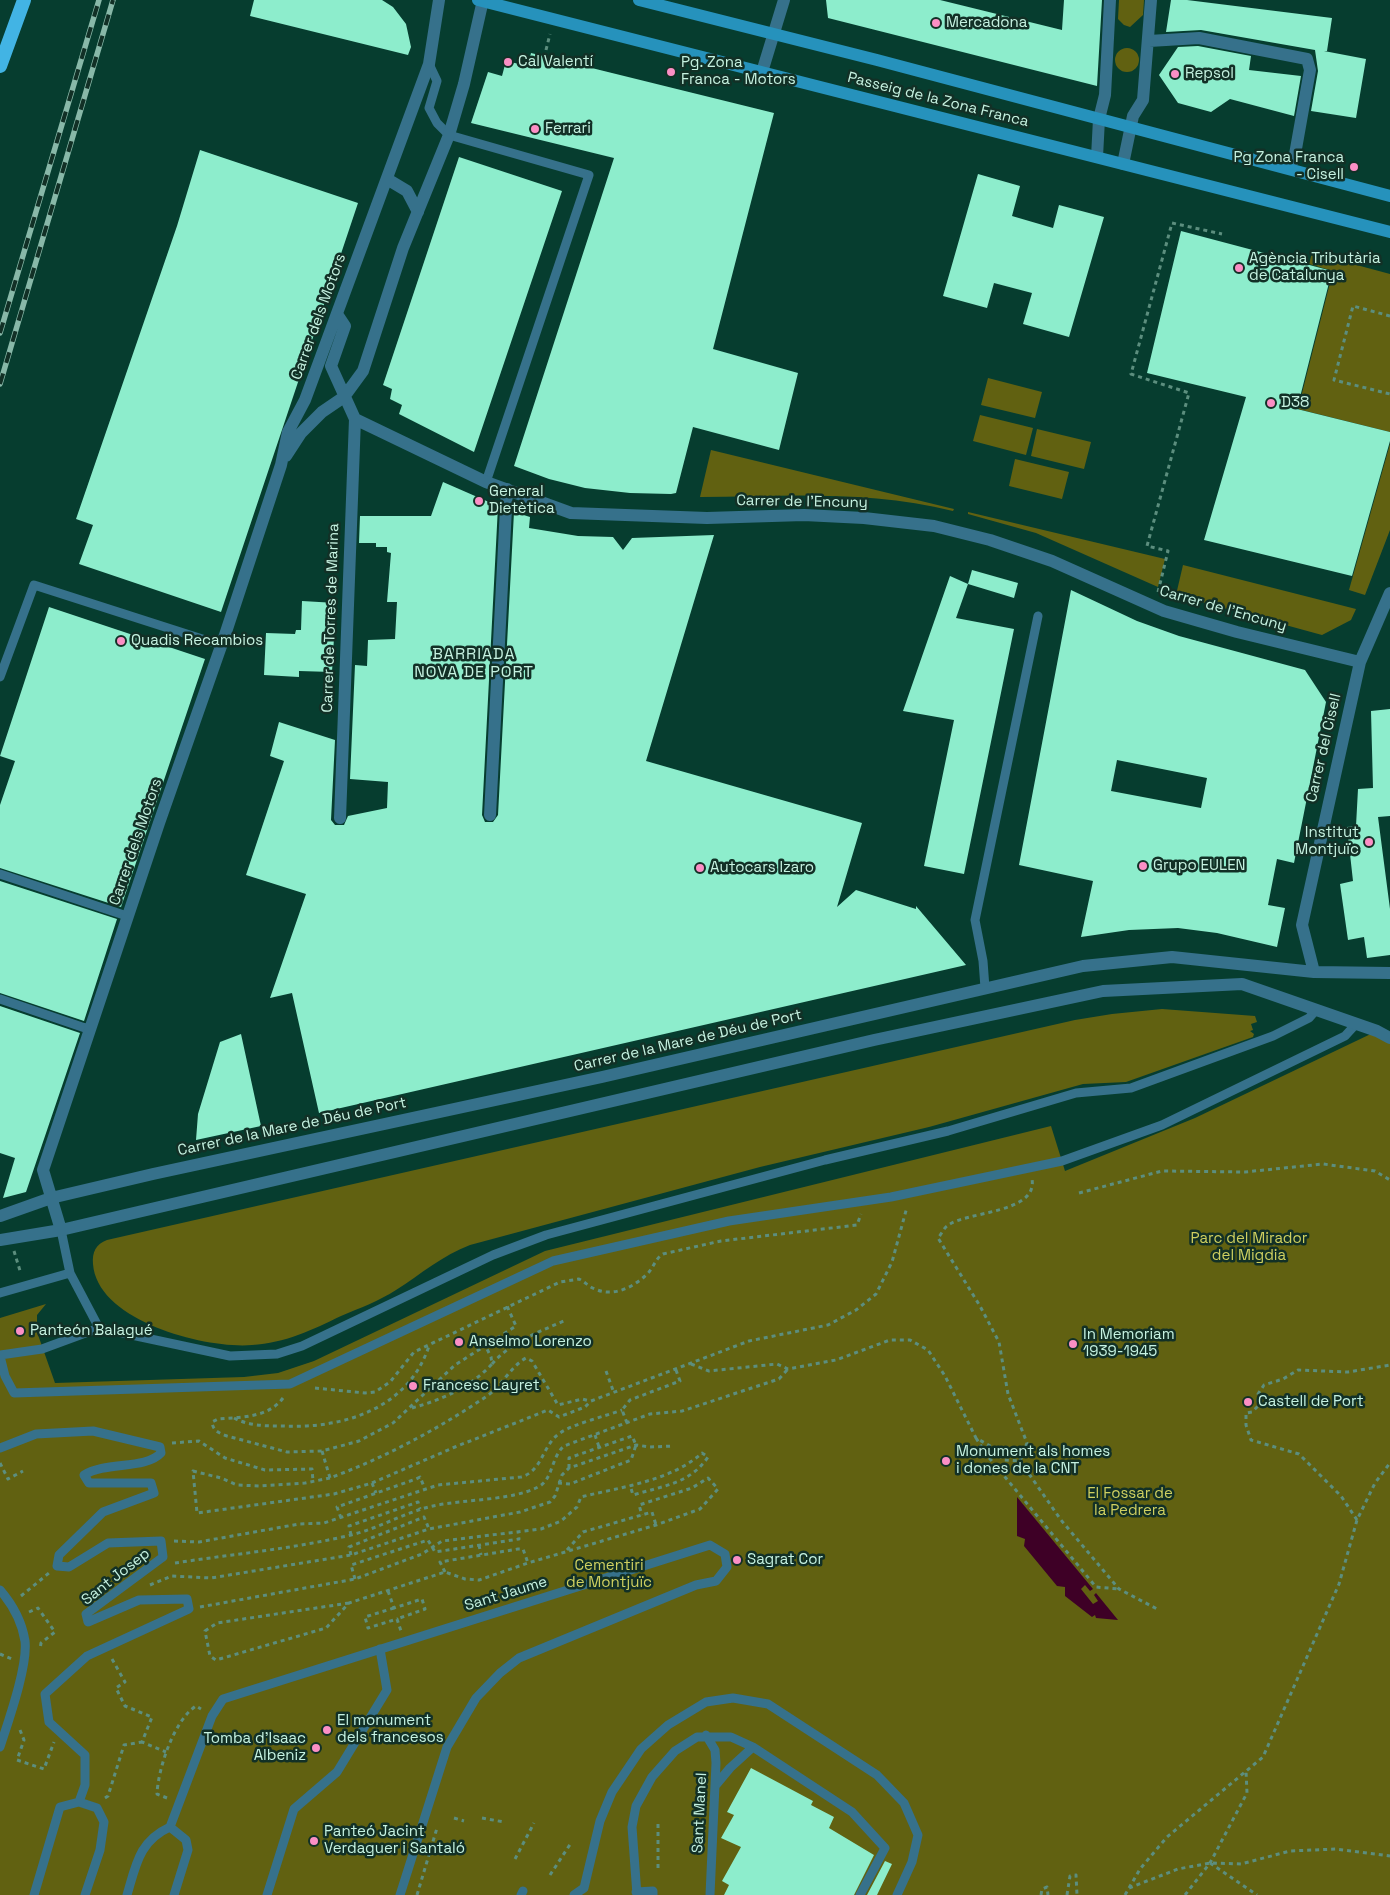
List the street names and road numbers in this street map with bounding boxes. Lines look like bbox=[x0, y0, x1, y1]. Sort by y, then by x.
street label: Passeig de la Zona Franca bbox=[846, 69, 1030, 131]
street label: Carrer dels Motors bbox=[288, 251, 350, 383]
street label: Carrer de l'Encuny bbox=[736, 492, 868, 512]
street label: Carrer de Torres de Marina bbox=[319, 523, 343, 713]
street label: Carrer de l'Encuny bbox=[1157, 582, 1289, 636]
street label: Carrer del Cisell bbox=[1303, 692, 1345, 804]
street label: Carrer dels Motors bbox=[106, 776, 166, 908]
street label: Carrer de la Mare de Déu de Port bbox=[572, 1006, 804, 1076]
street label: Carrer de la Mare de Déu de Port bbox=[176, 1094, 408, 1160]
street label: Sant Josep bbox=[78, 1545, 154, 1609]
street label: Sant Jaume bbox=[462, 1573, 550, 1615]
street label: Sant Manel bbox=[689, 1772, 711, 1854]

